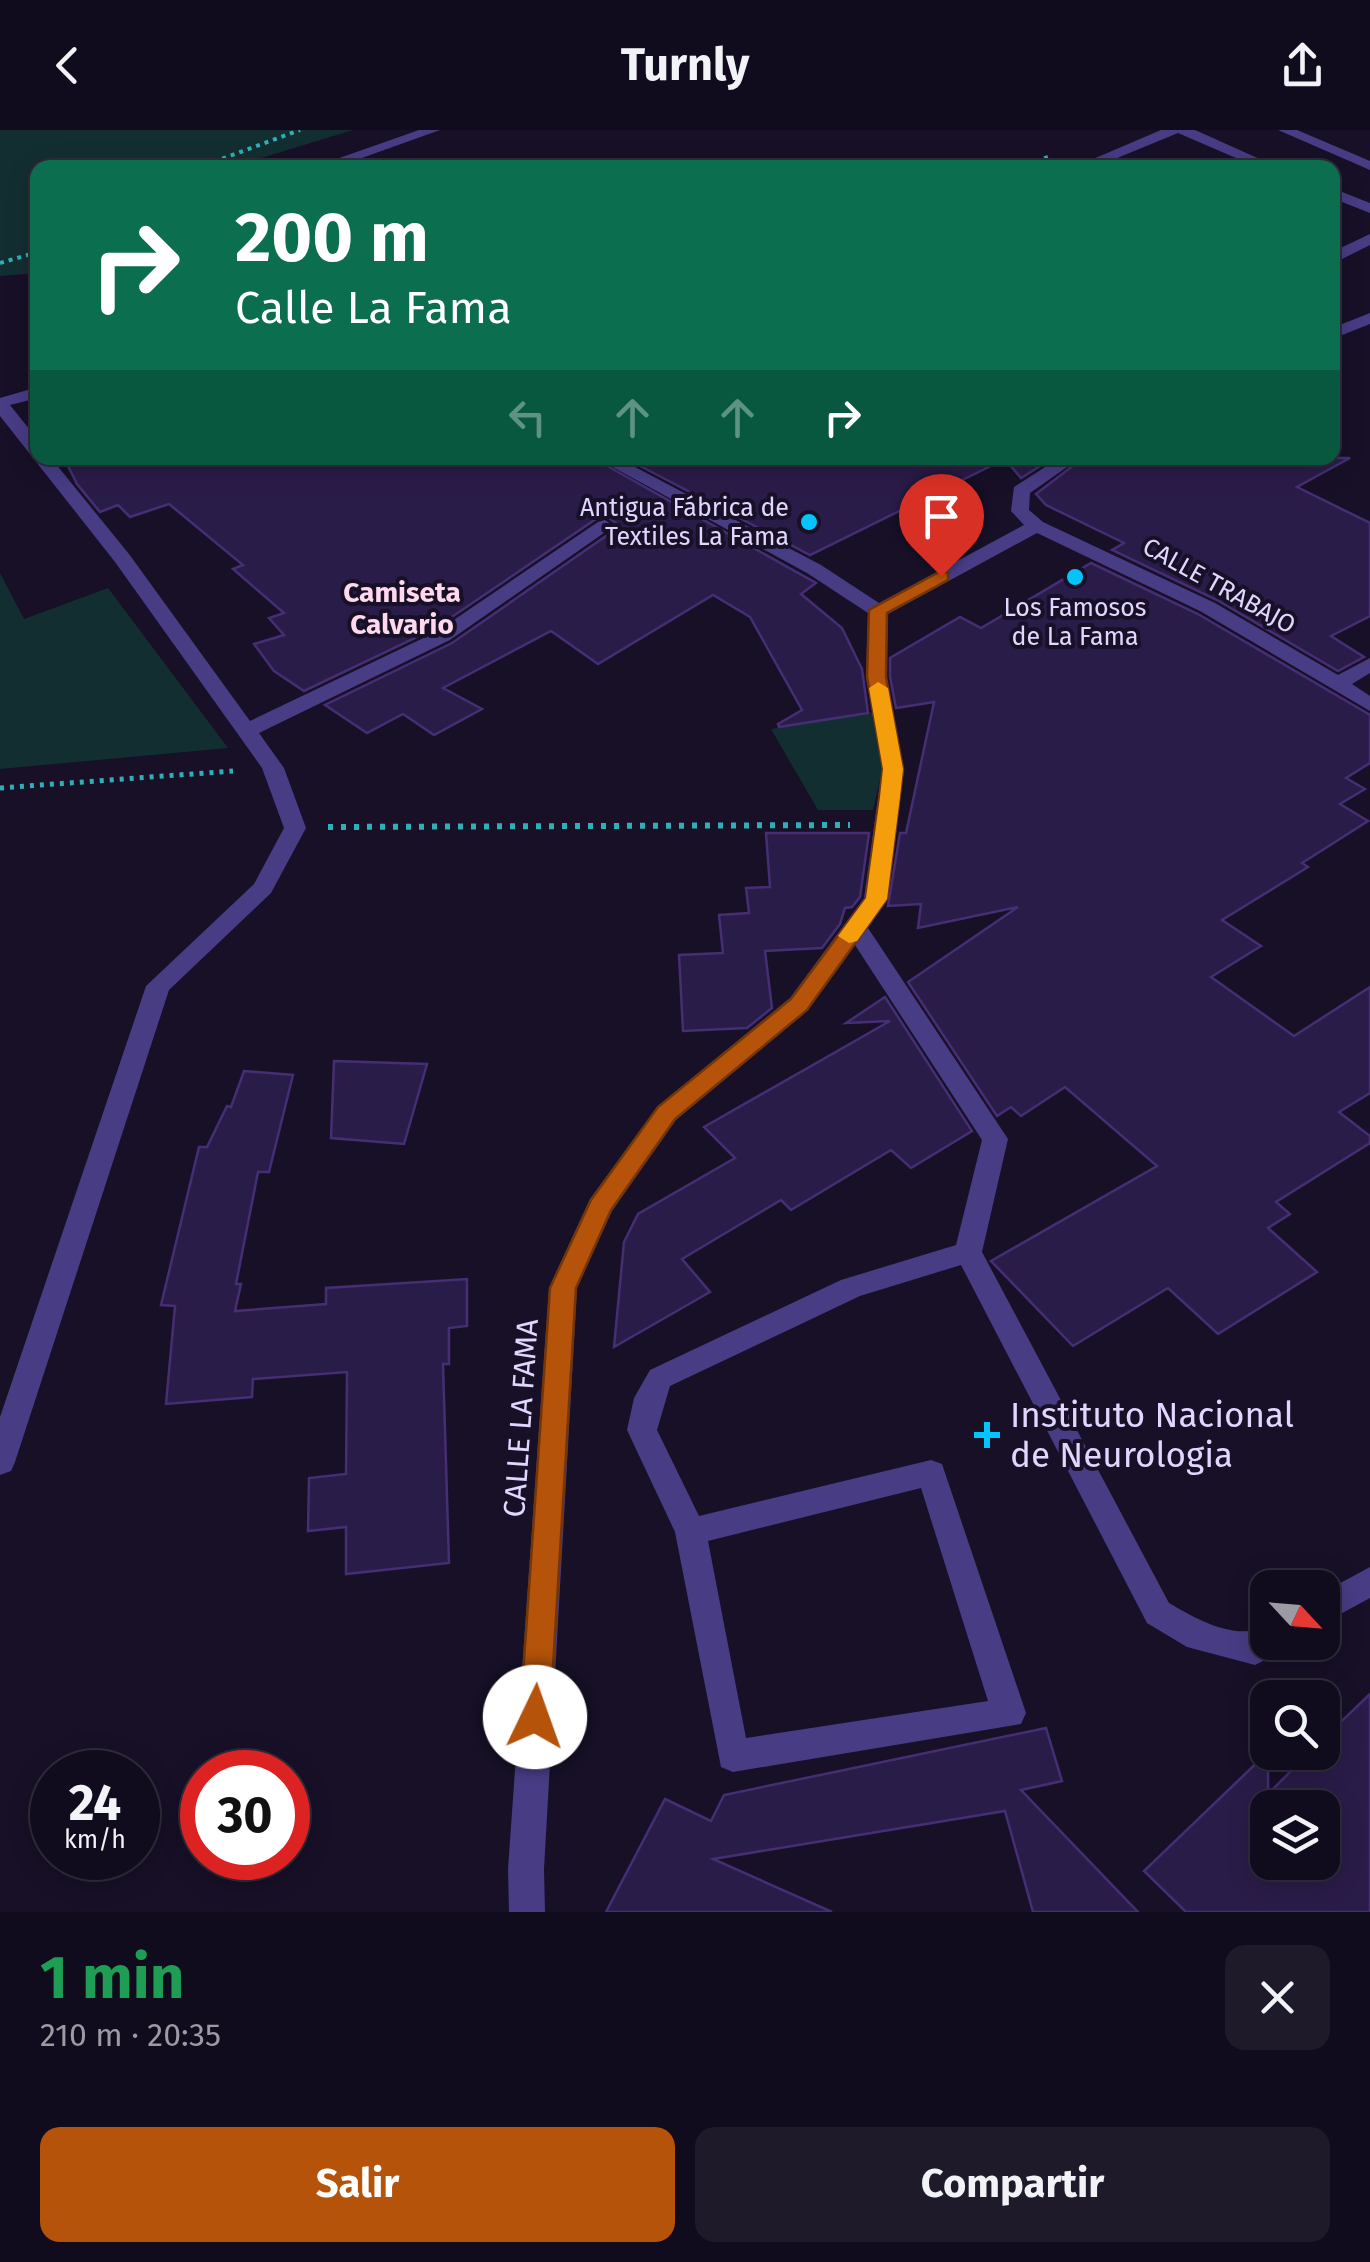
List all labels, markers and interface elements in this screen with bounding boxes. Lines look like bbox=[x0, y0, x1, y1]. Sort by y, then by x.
icon: back bbox=[40, 38, 95, 93]
text: Turnly bbox=[621, 38, 749, 92]
icon: share bbox=[1275, 38, 1330, 93]
text: 200 m bbox=[235, 196, 429, 280]
icon: right bbox=[70, 200, 200, 330]
text: Calle La Fama bbox=[235, 281, 512, 335]
icon: left bbox=[500, 390, 555, 445]
icon: ahead bbox=[605, 390, 660, 445]
icon: ahead bbox=[710, 390, 765, 445]
icon: right bbox=[815, 390, 870, 445]
pin bbox=[899, 474, 984, 577]
icon: arrive bbox=[914, 489, 969, 544]
place label: Antigua Fábrica de Textiles La Fama bbox=[580, 493, 789, 552]
marker: Antigua Fábrica de Textiles La Fama bbox=[798, 511, 820, 533]
street label: CALLE TRABAJO bbox=[1137, 532, 1301, 640]
marker: Los Famosos de La Fama bbox=[1064, 566, 1086, 588]
district label: Camiseta Calvario bbox=[343, 576, 461, 641]
place label: Los Famosos de La Fama bbox=[1003, 593, 1147, 652]
street label: CALLE LA FAMA bbox=[496, 1317, 546, 1518]
place label: Instituto Nacional de Neurologia bbox=[1010, 1394, 1294, 1476]
marker: Instituto Nacional de Neurologia bbox=[974, 1422, 1000, 1448]
north arrow bbox=[1250, 1570, 1340, 1660]
map controls bbox=[1250, 1570, 1340, 1880]
position arrow bbox=[483, 1665, 587, 1769]
button: search bbox=[1250, 1680, 1340, 1770]
speed limit sign: 30 bbox=[180, 1750, 310, 1880]
text: 24 bbox=[69, 1773, 121, 1833]
button: layers bbox=[1250, 1790, 1340, 1880]
text: km/h bbox=[64, 1825, 126, 1855]
text: 1 min bbox=[40, 1942, 184, 2014]
button: close bbox=[1225, 1945, 1330, 2050]
text: 210 m · 20:35 bbox=[40, 2016, 221, 2054]
button: Salir bbox=[40, 2127, 675, 2242]
button: Compartir bbox=[695, 2127, 1330, 2242]

